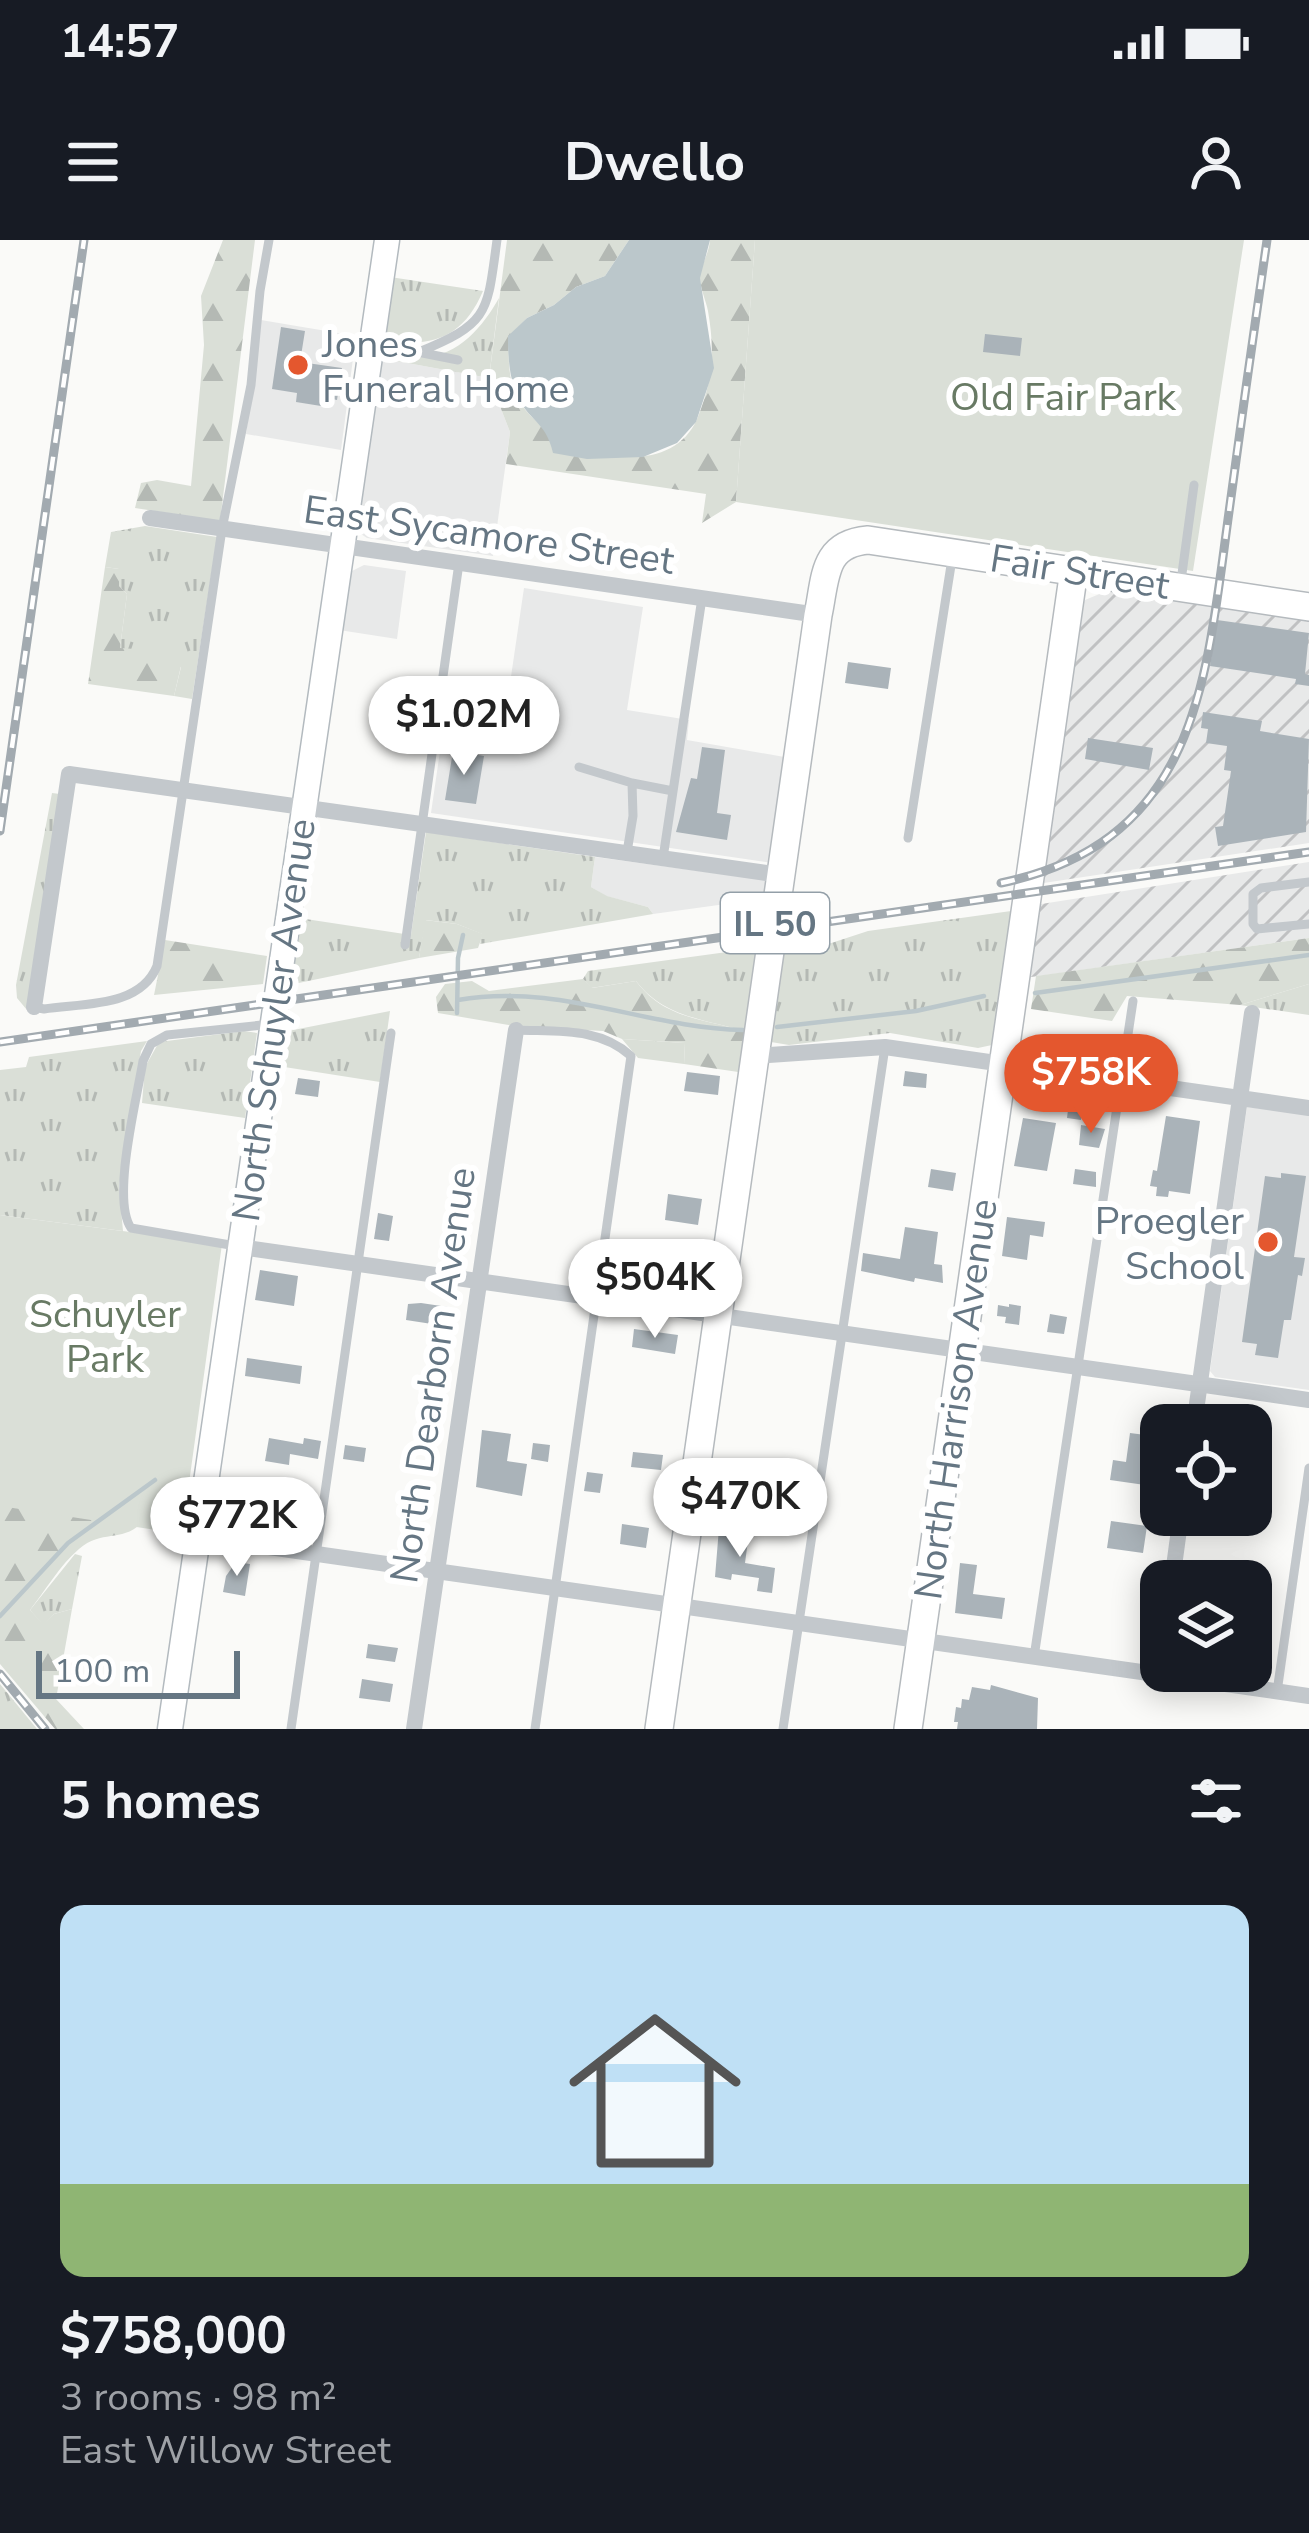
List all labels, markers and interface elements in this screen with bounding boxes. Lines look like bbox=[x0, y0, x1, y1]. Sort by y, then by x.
text: 14:57 bbox=[60, 12, 179, 73]
text: Dwello bbox=[564, 125, 745, 199]
icon: menu bbox=[60, 129, 126, 195]
icon: person bbox=[1183, 129, 1249, 195]
place label: Jones Funeral Home bbox=[321, 318, 569, 416]
marker: Jones Funeral Home bbox=[285, 352, 311, 378]
park label: Old Fair Park bbox=[950, 371, 1177, 424]
street label: East Sycamore Street bbox=[300, 483, 678, 588]
street label: Fair Street bbox=[986, 532, 1173, 613]
pin: $1.02M bbox=[366, 676, 562, 778]
text: $1.02M bbox=[395, 688, 533, 741]
street label: North Schuyler Avenue bbox=[220, 815, 329, 1225]
road number: IL 50 bbox=[721, 893, 829, 953]
pin: $758K bbox=[1007, 1034, 1175, 1136]
text: $758K bbox=[1031, 1046, 1151, 1099]
street label: North Dearborn Avenue bbox=[378, 1164, 489, 1586]
street label: North Harrison Avenue bbox=[902, 1195, 1011, 1603]
place label: Proegler School bbox=[1095, 1195, 1244, 1293]
marker: Proegler School bbox=[1255, 1229, 1281, 1255]
pin: $504K bbox=[571, 1239, 739, 1341]
text: $504K bbox=[595, 1251, 715, 1304]
park label: Schuyler Park bbox=[29, 1288, 181, 1386]
map controls bbox=[1140, 1404, 1272, 1692]
button: locate bbox=[1140, 1404, 1272, 1536]
pin: $470K bbox=[656, 1458, 824, 1560]
text: $470K bbox=[680, 1470, 800, 1523]
pin: $772K bbox=[153, 1477, 321, 1579]
text: $772K bbox=[177, 1489, 297, 1542]
button: layers bbox=[1140, 1560, 1272, 1692]
scale bar bbox=[36, 1645, 240, 1698]
text: 100 m bbox=[54, 1649, 150, 1694]
text: 5 homes bbox=[60, 1766, 261, 1836]
icon: filters bbox=[1183, 1768, 1249, 1834]
icon: home bbox=[547, 1983, 763, 2199]
text: $758,000 bbox=[60, 2301, 287, 2371]
text: 3 rooms · 98 m² bbox=[60, 2371, 337, 2424]
text: East Willow Street bbox=[60, 2424, 391, 2477]

